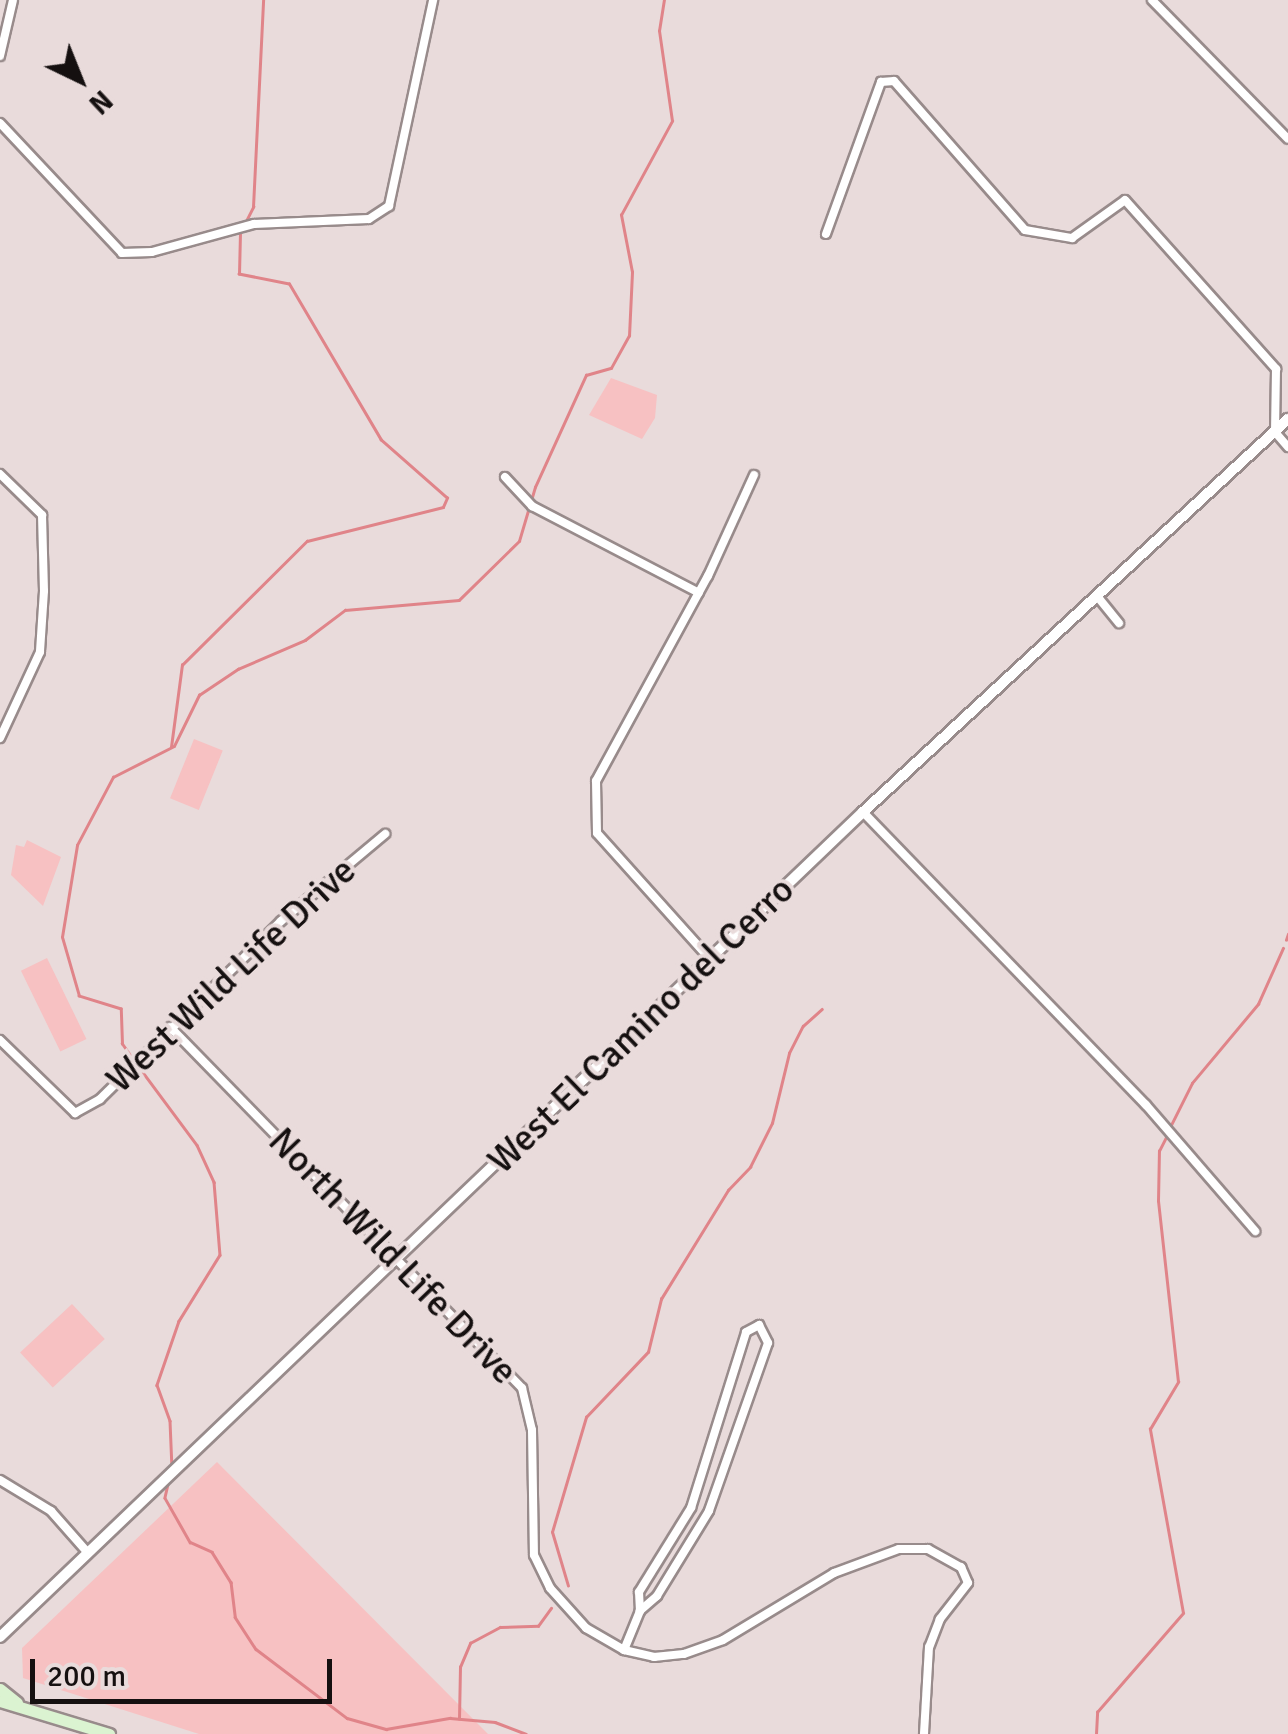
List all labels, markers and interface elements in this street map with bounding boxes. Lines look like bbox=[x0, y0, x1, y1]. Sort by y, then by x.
north arrow bbox=[30, 30, 130, 130]
text: N bbox=[82, 83, 119, 121]
street label: West Wild Life Drive bbox=[97, 848, 365, 1102]
street label: West El Camino del Cerro bbox=[478, 867, 804, 1183]
street label: North Wild Life Drive bbox=[259, 1118, 527, 1394]
scale bar bbox=[35, 1639, 338, 1701]
text: 200 m bbox=[47, 1658, 126, 1695]

